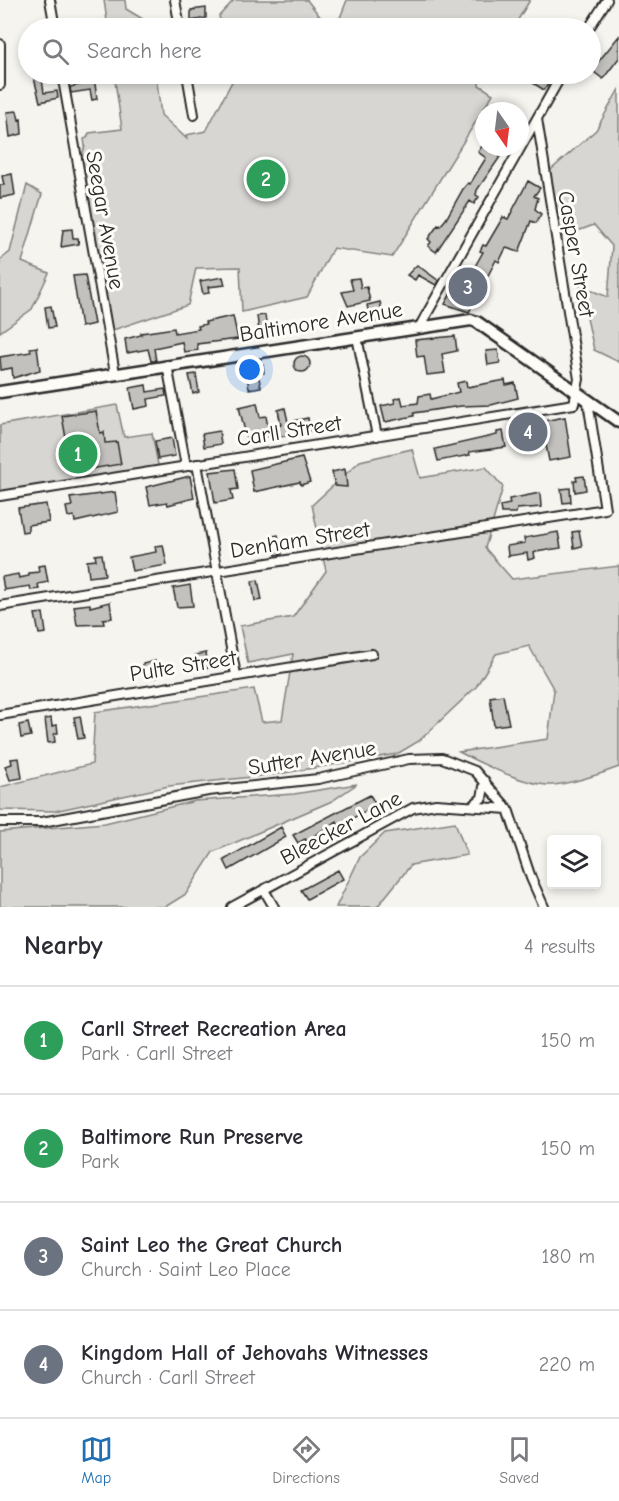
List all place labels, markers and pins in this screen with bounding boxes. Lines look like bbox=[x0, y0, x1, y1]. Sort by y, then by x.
pin: 2 bbox=[246, 156, 286, 201]
pin: 3 bbox=[448, 264, 488, 310]
pin: 4 bbox=[508, 410, 548, 454]
pin: 1 bbox=[58, 432, 98, 476]

